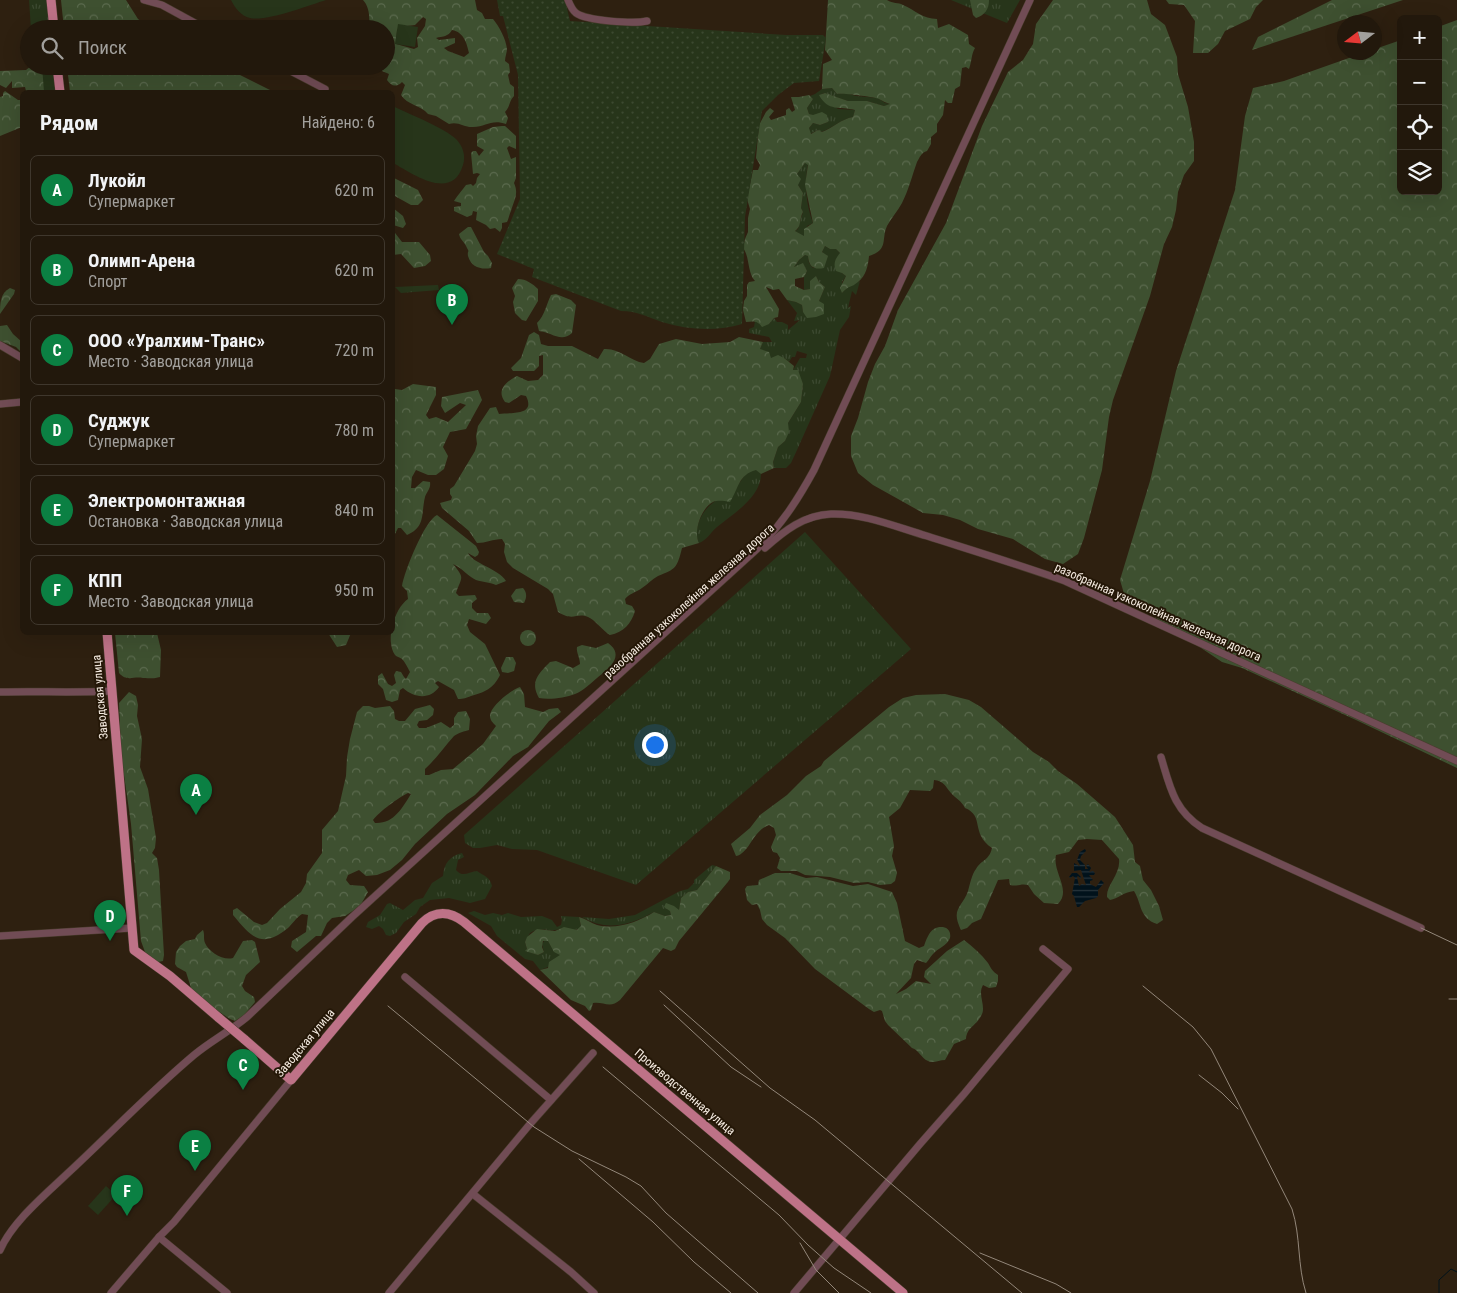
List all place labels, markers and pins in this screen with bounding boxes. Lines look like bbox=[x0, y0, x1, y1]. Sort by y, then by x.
pin: B bbox=[436, 284, 468, 325]
pin: A bbox=[180, 774, 212, 815]
pin: D bbox=[94, 900, 126, 941]
pin: C bbox=[227, 1049, 259, 1090]
pin: E bbox=[179, 1130, 211, 1171]
pin: F bbox=[111, 1175, 143, 1216]

